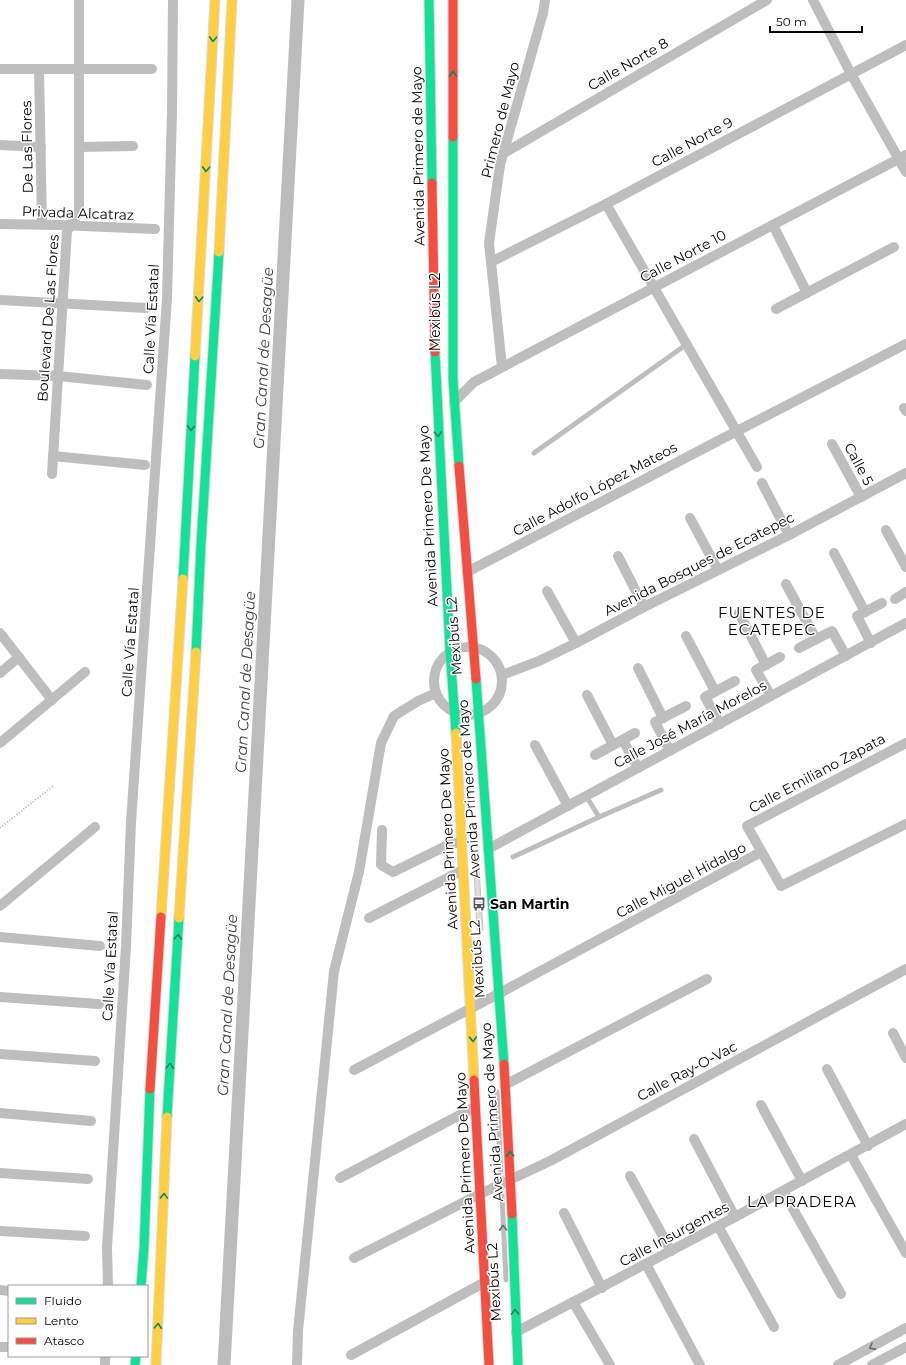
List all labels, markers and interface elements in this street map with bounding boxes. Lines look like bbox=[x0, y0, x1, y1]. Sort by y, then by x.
scale bar bbox=[770, 8, 862, 34]
text: 50 m bbox=[776, 14, 807, 29]
street label: Calle Norte 8 bbox=[584, 34, 672, 94]
one-way arrow bbox=[209, 36, 217, 42]
street label: Primero de Mayo bbox=[477, 60, 523, 180]
street label: Avenida Primero de Mayo bbox=[407, 66, 429, 246]
one-way arrow bbox=[449, 71, 457, 77]
street label: De Las Flores bbox=[17, 100, 37, 194]
street label: Calle Norte 9 bbox=[648, 113, 736, 171]
one-way arrow bbox=[202, 166, 211, 172]
street label: Privada Alcatraz bbox=[22, 202, 134, 224]
street label: Calle Norte 10 bbox=[637, 226, 729, 286]
street label: Boulevard De Las Flores bbox=[33, 234, 63, 402]
street label: Calle Vía Estatal bbox=[139, 264, 163, 374]
water label: Gran Canal de Desagüe bbox=[249, 267, 277, 449]
street label: Mexibús L2 bbox=[426, 273, 444, 351]
one-way arrow bbox=[194, 296, 203, 302]
one-way arrow bbox=[187, 425, 196, 431]
street label: Avenida Primero De Mayo bbox=[414, 425, 442, 607]
one-way arrow bbox=[433, 431, 442, 438]
street label: Calle Adolfo López Mateos bbox=[510, 438, 680, 540]
street label: Calle 5 bbox=[840, 440, 878, 488]
street label: Avenida Bosques de Ecatepec bbox=[601, 508, 797, 620]
street label: Calle Vía Estatal bbox=[117, 586, 143, 698]
water label: Gran Canal de Desagüe bbox=[231, 591, 259, 773]
street label: Mexibús L2 bbox=[442, 596, 466, 676]
district label: FUENTES DE ECATEPEC bbox=[718, 603, 826, 639]
street label: Calle José María Morelos bbox=[610, 676, 770, 772]
street label: Avenida Primero de Mayo bbox=[454, 699, 484, 879]
street label: Calle Emiliano Zapata bbox=[746, 729, 888, 817]
street label: Avenida Primero De Mayo bbox=[434, 748, 462, 930]
street label: Calle Miguel Hidalgo bbox=[613, 838, 749, 922]
place label: San Martin bbox=[490, 895, 569, 913]
bus stop icon: San Martin bbox=[471, 896, 487, 912]
street label: Calle Vía Estatal bbox=[98, 911, 122, 1021]
water label: Gran Canal de Desagüe bbox=[213, 914, 241, 1096]
street label: Mexibús L2 bbox=[465, 919, 489, 999]
one-way arrow bbox=[173, 934, 182, 940]
street label: Avenida Primero de Mayo bbox=[477, 1022, 507, 1202]
one-way arrow bbox=[468, 1036, 477, 1042]
street label: Calle Ray-O-Vac bbox=[634, 1037, 740, 1105]
one-way arrow bbox=[165, 1063, 174, 1069]
street label: Avenida Primero De Mayo bbox=[451, 1072, 479, 1254]
one-way arrow bbox=[505, 1151, 514, 1157]
district label: LA PRADERA bbox=[747, 1192, 857, 1211]
one-way arrow bbox=[159, 1193, 168, 1199]
street label: Calle Insurgentes bbox=[616, 1197, 732, 1270]
one-way arrow bbox=[499, 1225, 508, 1231]
street label: Mexibús L2 bbox=[483, 1242, 505, 1322]
legend bbox=[8, 1285, 148, 1357]
text: Fluido bbox=[44, 1293, 82, 1308]
one-way arrow bbox=[511, 1309, 520, 1315]
text: Lento bbox=[44, 1313, 79, 1328]
one-way arrow bbox=[153, 1323, 162, 1329]
text: Atasco bbox=[44, 1333, 84, 1348]
one-way arrow bbox=[869, 1342, 876, 1349]

